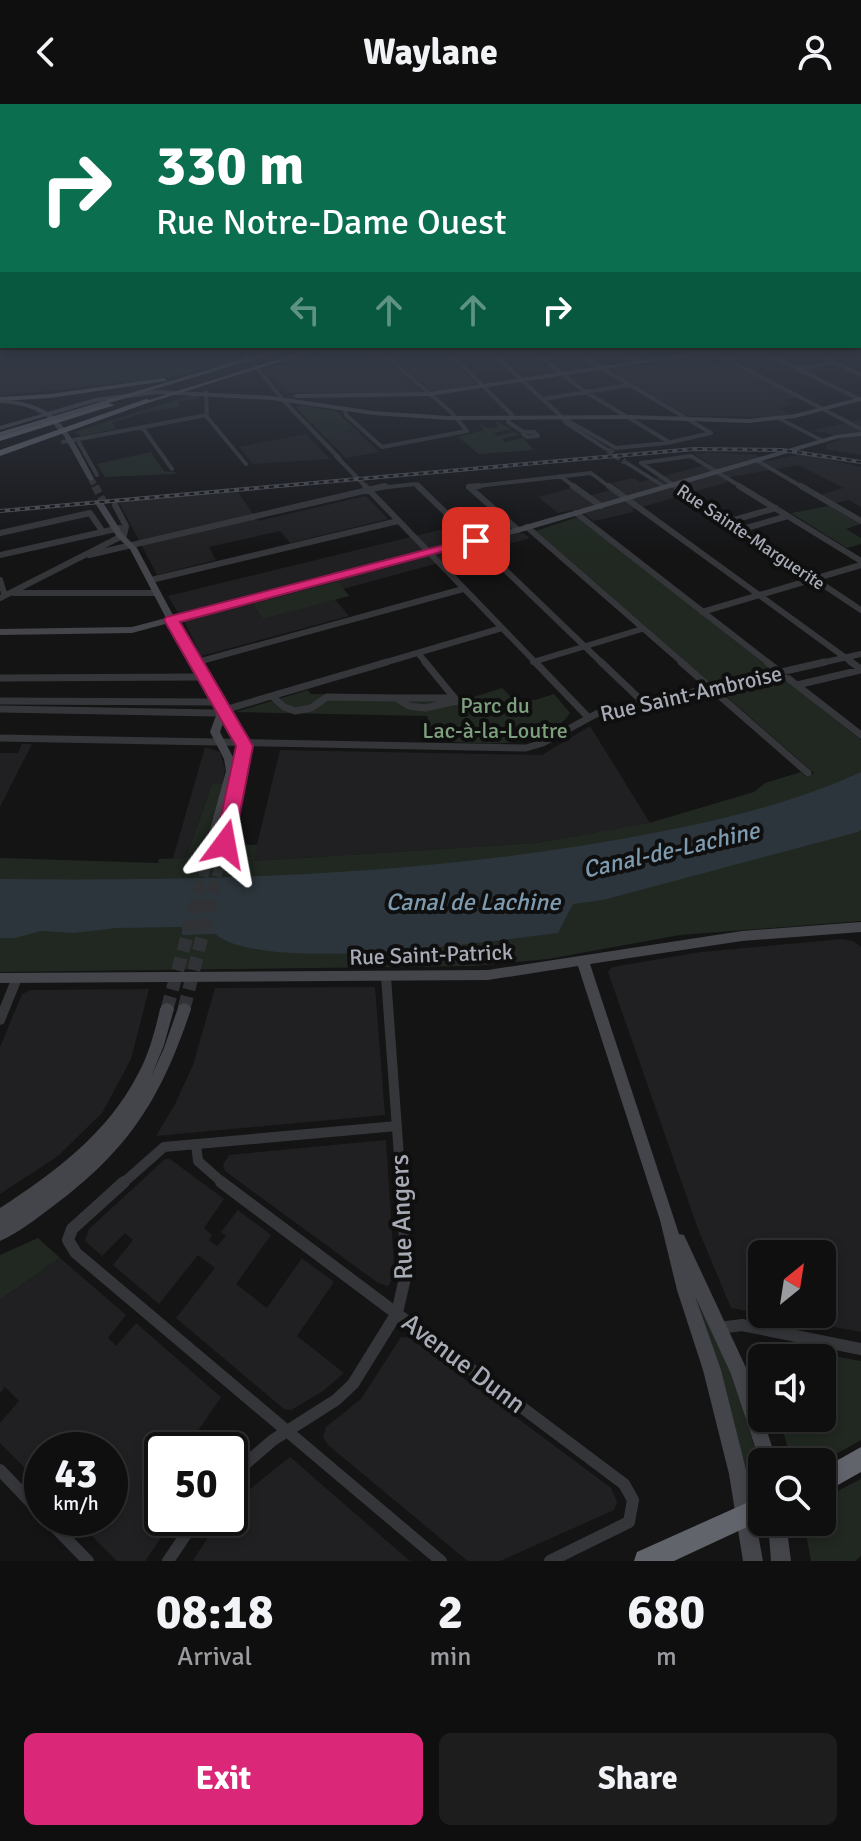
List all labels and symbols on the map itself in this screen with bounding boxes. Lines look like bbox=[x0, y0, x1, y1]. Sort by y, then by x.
street label: Rue Sainte-Marguerite bbox=[673, 479, 829, 595]
pin bbox=[442, 507, 510, 575]
street label: Rue Saint-Ambroise bbox=[598, 659, 785, 728]
park label: Parc du Lac-à-la-Loutre bbox=[422, 692, 568, 744]
position arrow bbox=[183, 802, 267, 886]
water label: Canal-de-Lachine bbox=[580, 815, 763, 885]
water label: Canal de Lachine bbox=[386, 887, 561, 917]
street label: Rue Saint-Patrick bbox=[349, 938, 513, 971]
street label: Rue Angers bbox=[384, 1154, 420, 1280]
north arrow bbox=[748, 1240, 836, 1328]
street label: Avenue Dunn bbox=[395, 1307, 532, 1421]
speed limit sign: 50 bbox=[144, 1432, 248, 1536]

